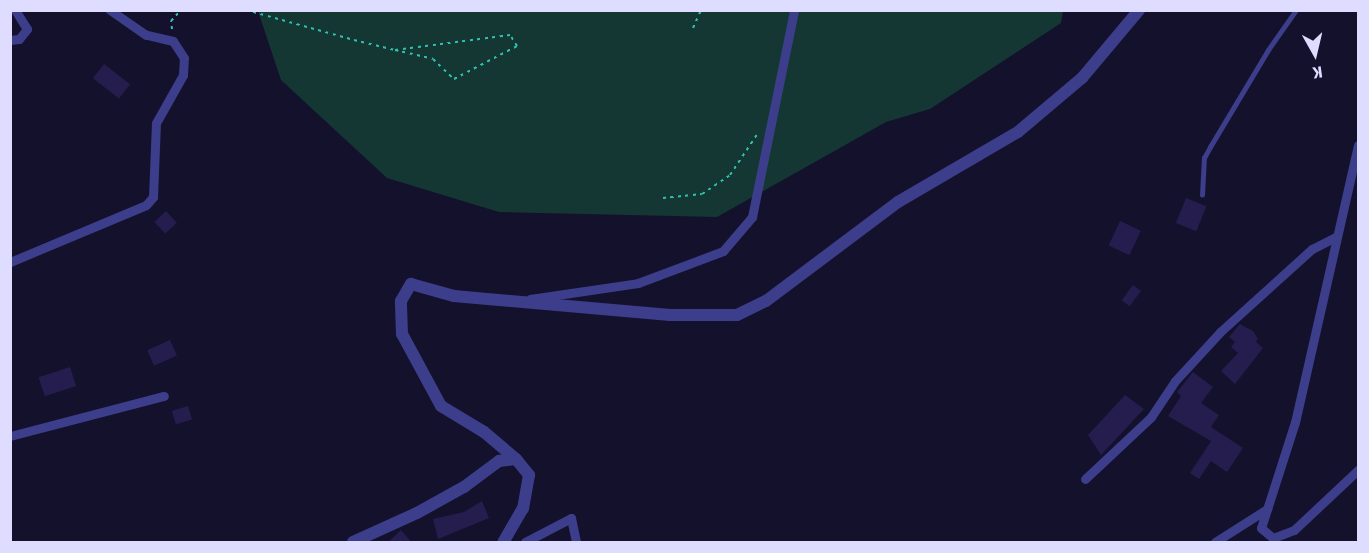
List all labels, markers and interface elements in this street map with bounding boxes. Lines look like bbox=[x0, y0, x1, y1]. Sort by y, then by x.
north arrow bbox=[1285, 24, 1345, 84]
text: K bbox=[1312, 62, 1324, 82]

